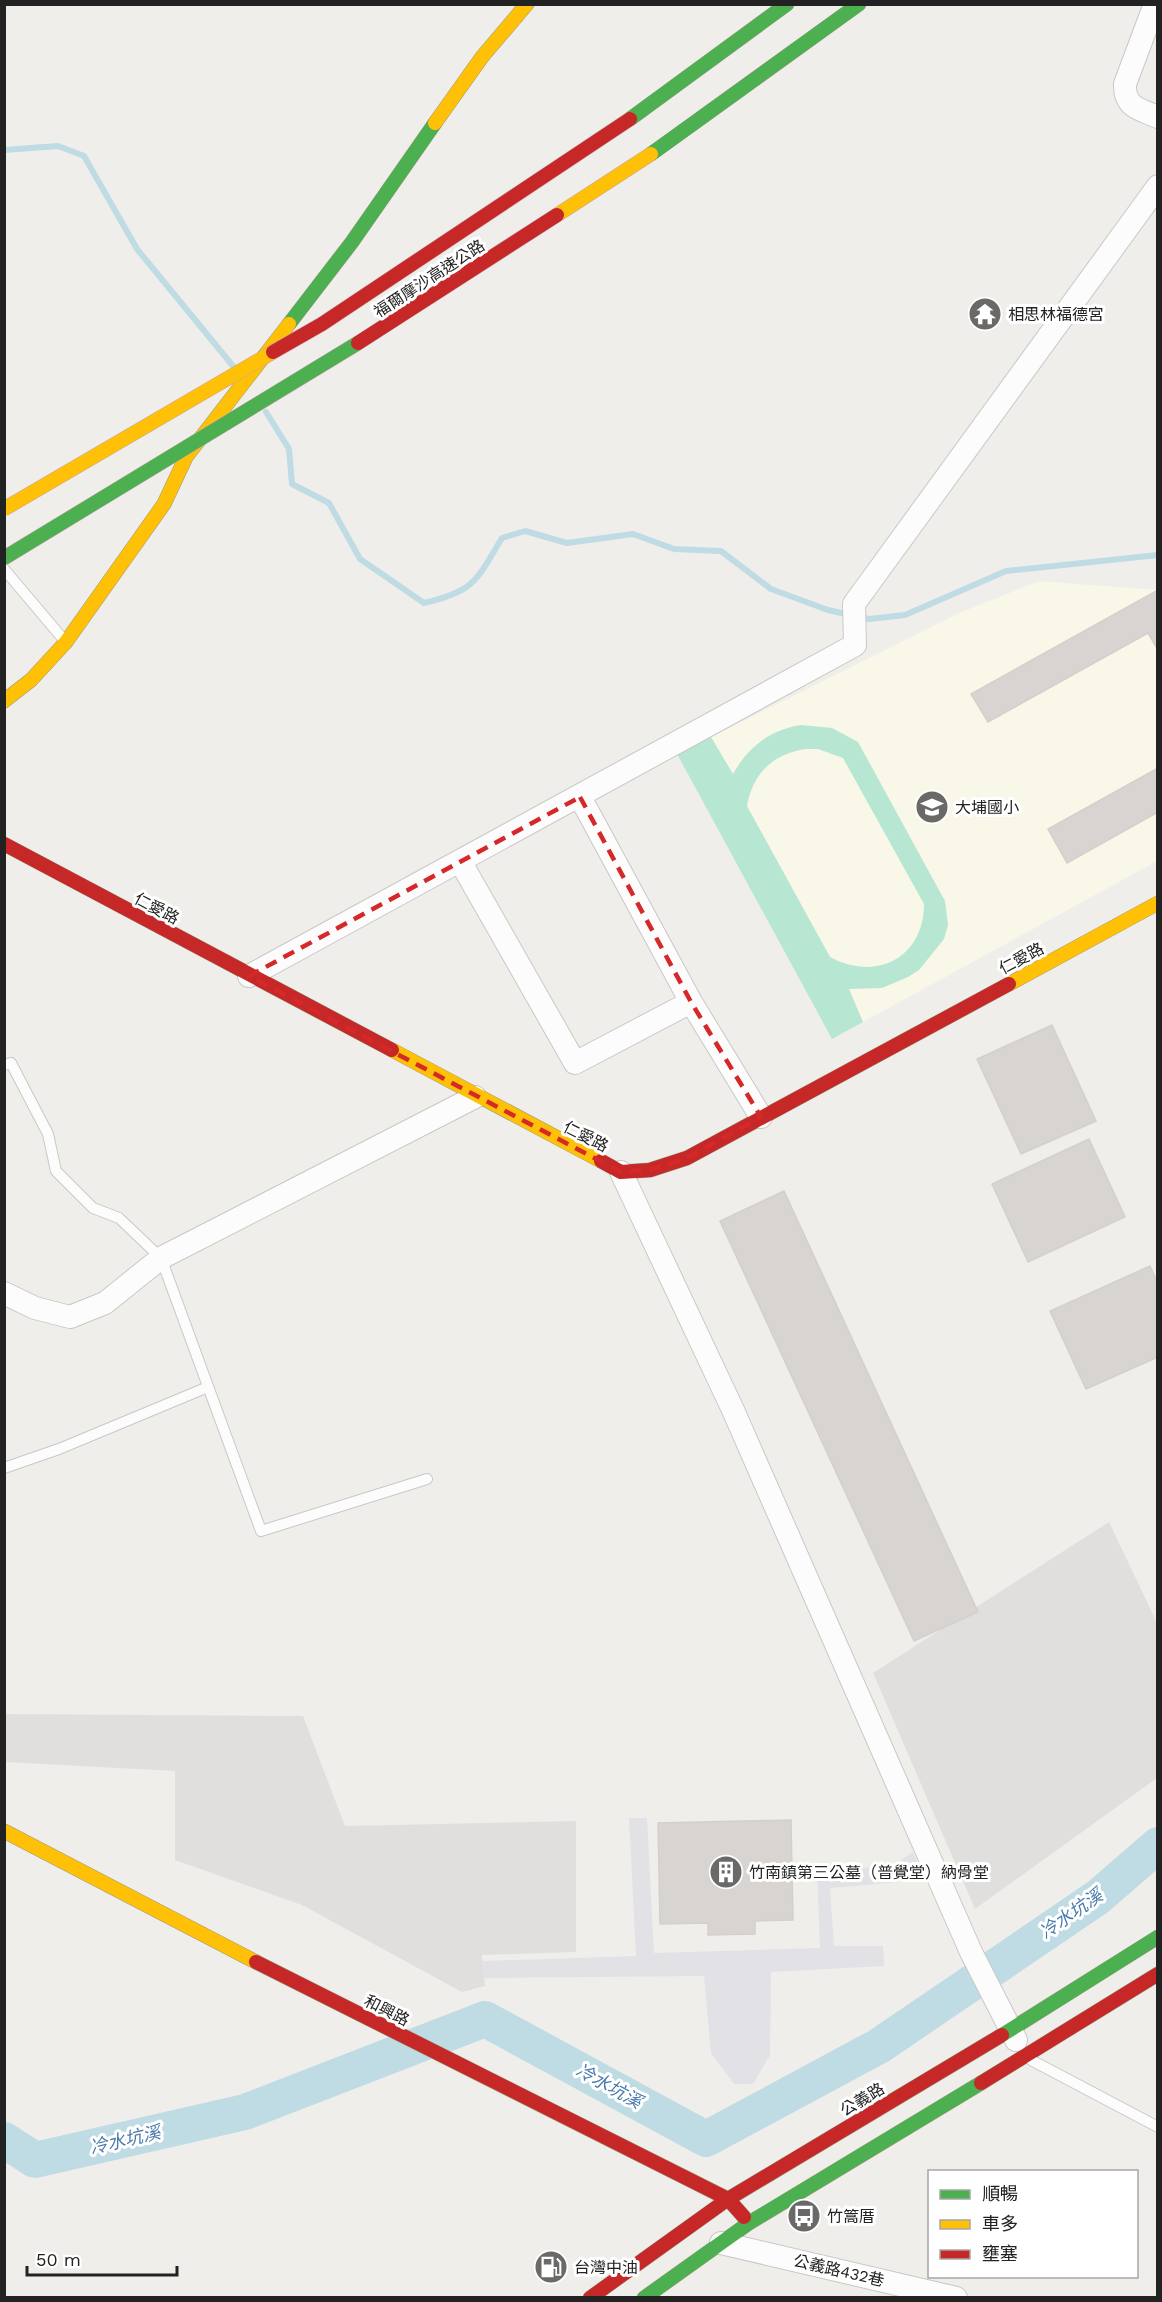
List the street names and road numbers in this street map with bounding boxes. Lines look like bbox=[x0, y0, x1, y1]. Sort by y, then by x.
street label: 福爾摩沙高速公路 bbox=[370, 236, 488, 321]
street label: 仁愛路 bbox=[131, 889, 182, 928]
street label: 仁愛路 bbox=[996, 939, 1047, 978]
street label: 仁愛路 bbox=[560, 1117, 611, 1156]
street label: 和興路 bbox=[361, 1991, 412, 2030]
street label: 公義路 bbox=[837, 2079, 888, 2120]
street label: 公義路432巷 bbox=[792, 2251, 886, 2290]

